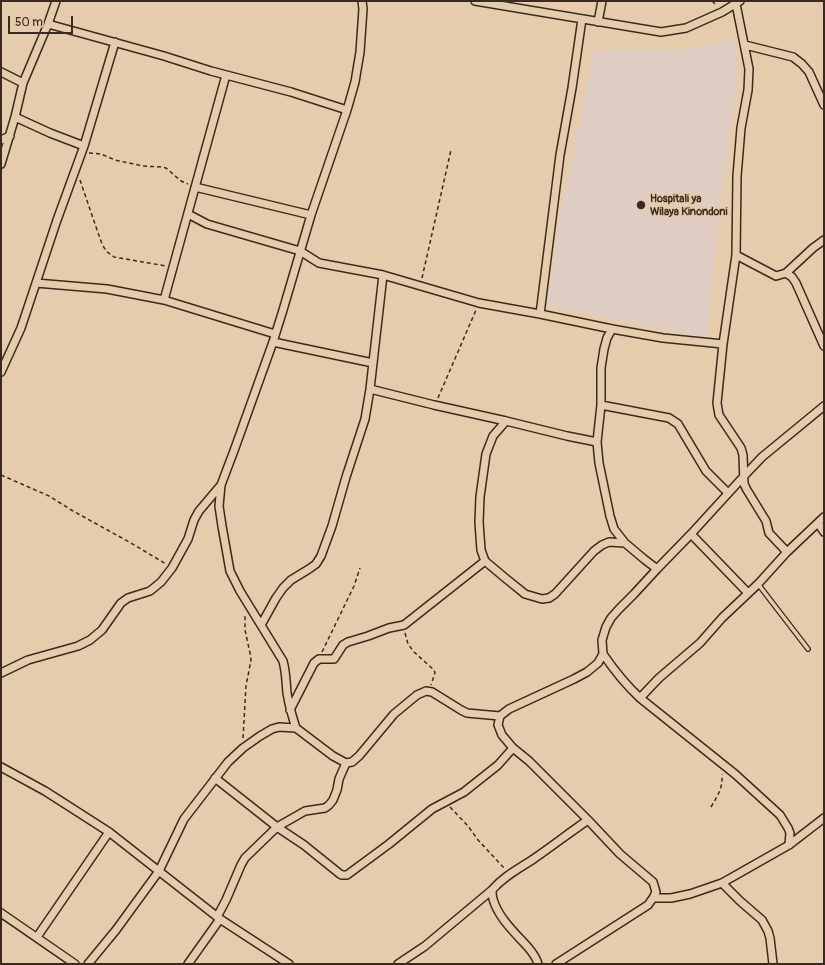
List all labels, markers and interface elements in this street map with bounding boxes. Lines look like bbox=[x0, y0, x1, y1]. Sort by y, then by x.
scale bar bbox=[10, 8, 75, 34]
text: 50 m bbox=[15, 15, 43, 30]
place label: Hospitali ya Wilaya Kinondoni bbox=[650, 192, 727, 218]
marker: Hospitali ya Wilaya Kinondoni bbox=[635, 199, 647, 211]

